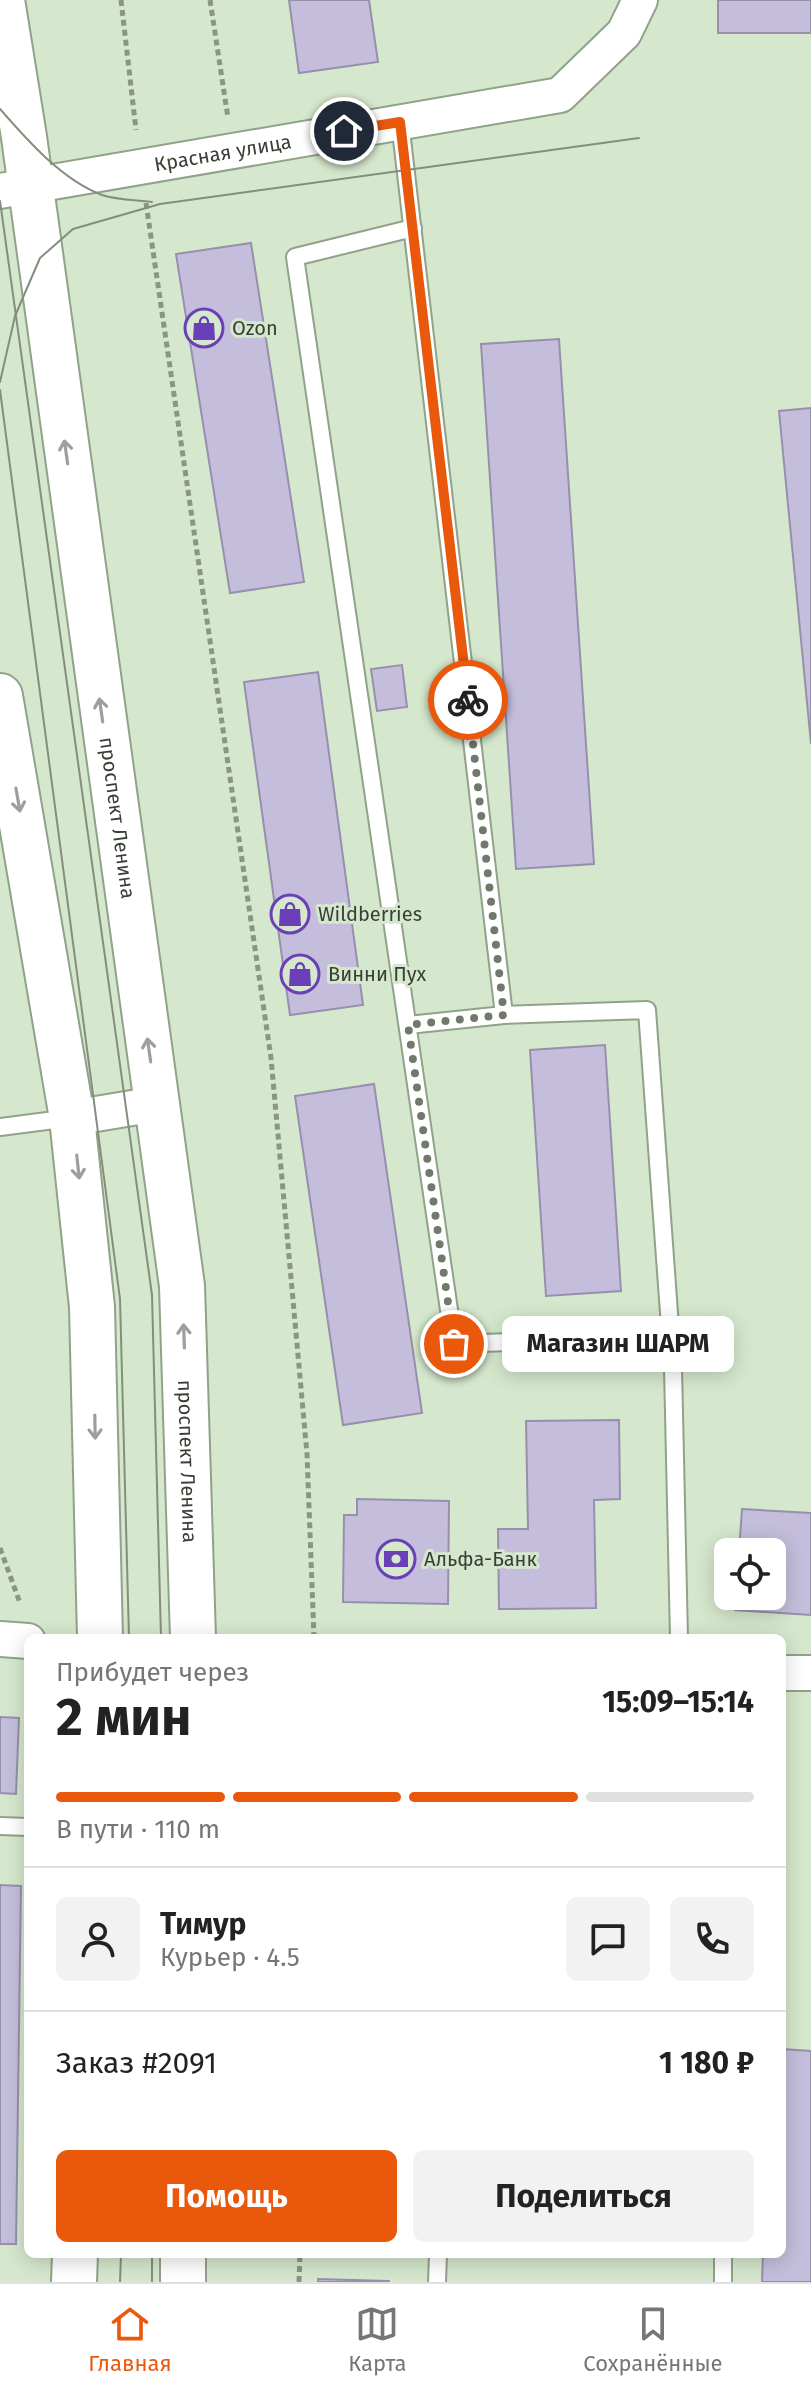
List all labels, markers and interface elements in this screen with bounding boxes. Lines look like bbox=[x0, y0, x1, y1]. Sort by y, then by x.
pin bbox=[310, 97, 378, 165]
icon: home bbox=[322, 109, 366, 153]
street label: Красная улица bbox=[152, 129, 293, 176]
shop icon: Ozon bbox=[183, 307, 225, 349]
place label: Ozon bbox=[232, 316, 278, 340]
one-way arrow bbox=[58, 440, 73, 465]
courier bbox=[428, 660, 508, 740]
icon: bike bbox=[446, 678, 490, 722]
one-way arrow bbox=[93, 698, 108, 723]
street label: проспект Ленина bbox=[95, 735, 141, 900]
one-way arrow bbox=[11, 787, 26, 812]
shop icon: Wildberries bbox=[269, 893, 311, 935]
place label: Wildberries bbox=[318, 902, 422, 926]
shop icon: Винни Пух bbox=[279, 953, 321, 995]
place label: Винни Пух bbox=[328, 962, 427, 986]
one-way arrow bbox=[141, 1038, 156, 1064]
one-way arrow bbox=[70, 1153, 85, 1180]
pin bbox=[420, 1310, 488, 1378]
callout: Магазин ШАРМ bbox=[502, 1316, 734, 1372]
icon: bag bbox=[432, 1322, 476, 1366]
one-way arrow bbox=[176, 1323, 191, 1350]
text: Магазин ШАРМ bbox=[526, 1328, 710, 1359]
street label: проспект Ленина bbox=[173, 1379, 202, 1543]
one-way arrow bbox=[87, 1413, 102, 1440]
bank icon: Альфа-Банк bbox=[375, 1538, 417, 1580]
map controls bbox=[714, 1538, 786, 1610]
button: locate bbox=[714, 1538, 786, 1610]
place label: Альфа-Банк bbox=[424, 1547, 537, 1571]
text: Прибудет через bbox=[56, 1657, 249, 1688]
text: 15:09–15:14 bbox=[602, 1684, 754, 1720]
text: 2 мин bbox=[56, 1686, 191, 1749]
text: В пути · 110 m bbox=[56, 1814, 220, 1845]
button: person bbox=[56, 1897, 140, 1981]
button: chat bbox=[566, 1897, 650, 1981]
button: phone bbox=[670, 1897, 754, 1981]
text: Тимур bbox=[160, 1906, 246, 1942]
text: Курьер · 4.5 bbox=[160, 1942, 300, 1973]
text: Заказ #2091 bbox=[56, 2045, 217, 2081]
text: 1 180 ₽ bbox=[659, 2045, 754, 2081]
button: Помощь bbox=[56, 2150, 397, 2242]
button: Поделиться bbox=[413, 2150, 754, 2242]
tab: Главная bbox=[88, 2302, 172, 2377]
tab: Карта bbox=[348, 2302, 407, 2377]
tab: Сохранённые bbox=[583, 2302, 723, 2377]

